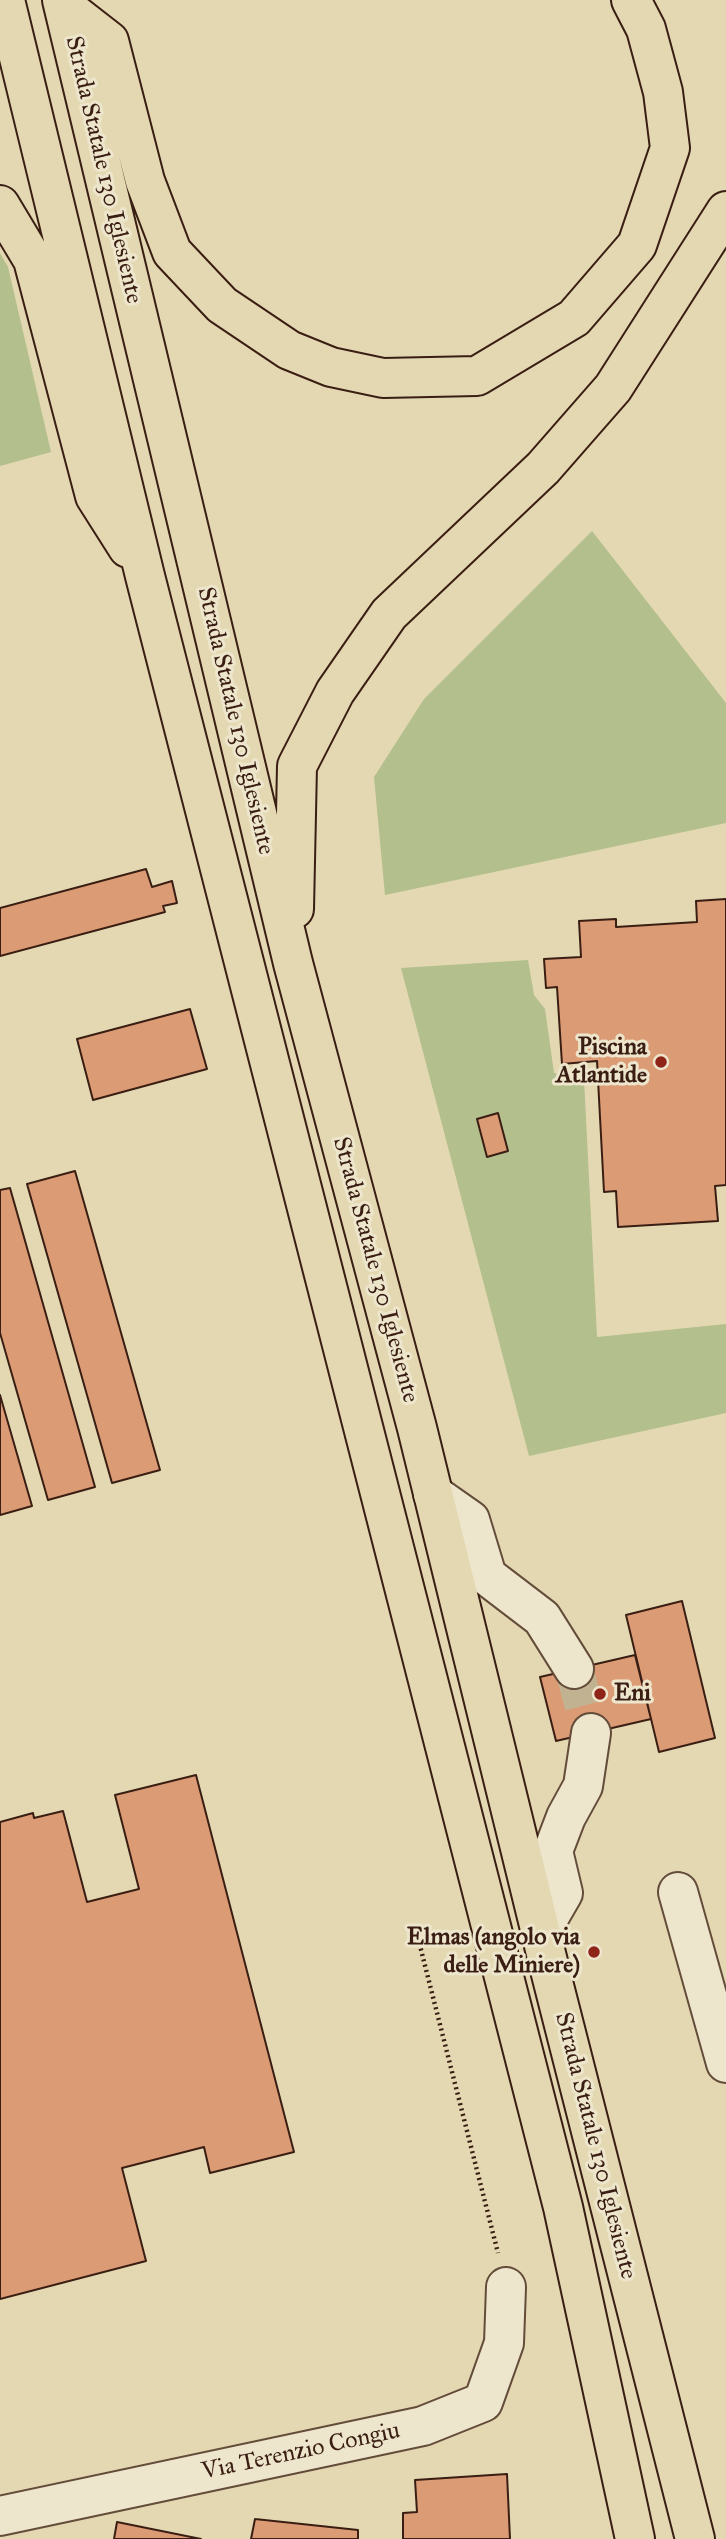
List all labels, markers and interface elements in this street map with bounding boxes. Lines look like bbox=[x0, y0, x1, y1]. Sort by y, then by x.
street label: Strada Statale 130 Iglesiente bbox=[58, 33, 148, 307]
street label: Strada Statale 130 Iglesiente bbox=[190, 584, 280, 858]
place label: Piscina Atlantide bbox=[556, 1034, 647, 1090]
marker: Piscina Atlantide bbox=[653, 1054, 669, 1070]
street label: Strada Statale 130 Iglesiente bbox=[326, 1134, 424, 1406]
place label: Eni bbox=[614, 1680, 651, 1708]
marker: Eni bbox=[592, 1686, 608, 1702]
place label: Elmas (angolo via delle Miniere) bbox=[407, 1924, 580, 1980]
marker: Elmas (angolo via delle Miniere) bbox=[586, 1944, 602, 1960]
street label: Strada Statale 130 Iglesiente bbox=[548, 2010, 642, 2282]
street label: Via Terenzio Congiu bbox=[199, 2417, 403, 2487]

